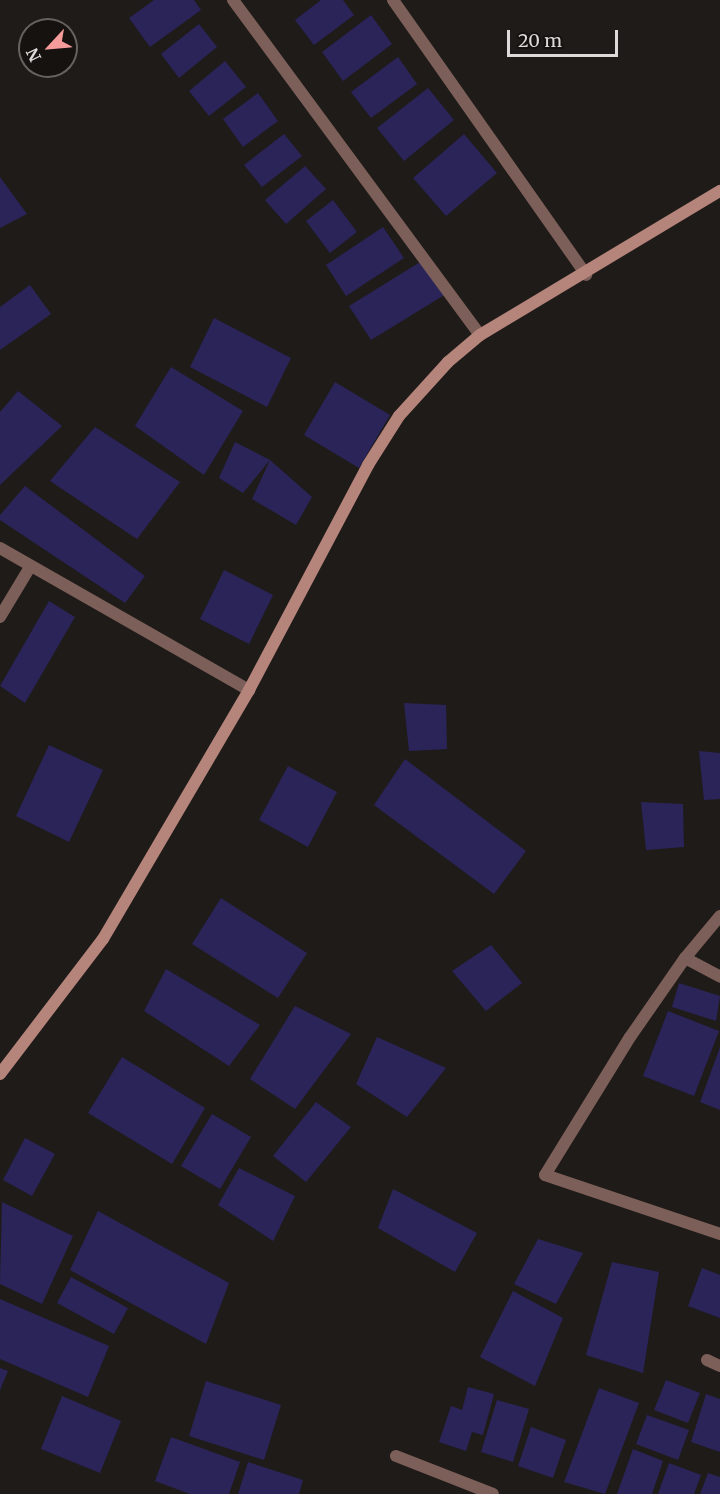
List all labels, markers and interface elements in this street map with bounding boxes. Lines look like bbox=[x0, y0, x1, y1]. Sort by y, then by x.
north arrow bbox=[18, 18, 78, 78]
scale bar bbox=[510, 18, 621, 56]
text: 20 m bbox=[518, 29, 562, 52]
text: N bbox=[22, 45, 45, 65]

